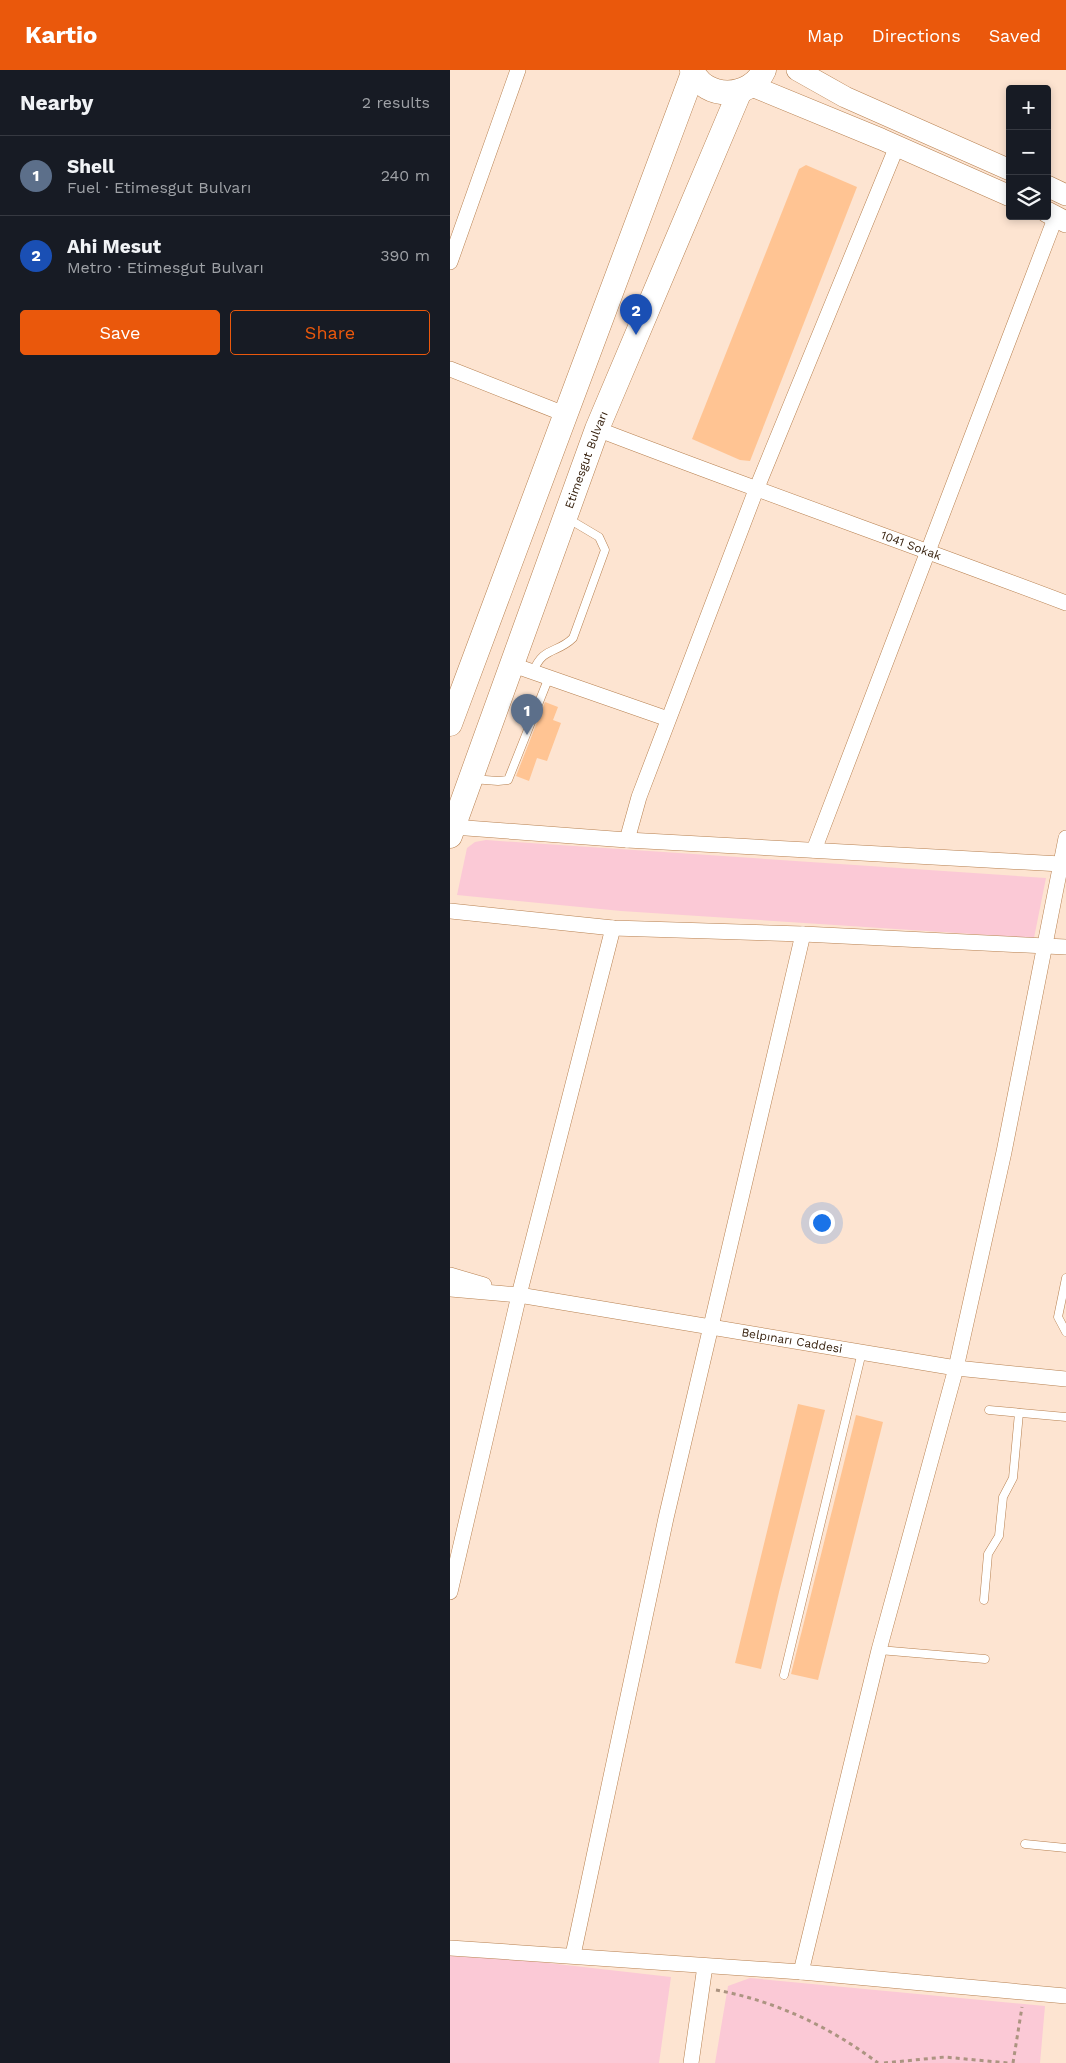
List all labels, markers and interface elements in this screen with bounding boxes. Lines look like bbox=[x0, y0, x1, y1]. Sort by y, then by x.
text: Kartio bbox=[25, 21, 97, 49]
text: Map bbox=[807, 25, 844, 46]
text: Directions bbox=[872, 25, 961, 46]
text: Saved bbox=[989, 25, 1041, 46]
map controls bbox=[1006, 85, 1051, 220]
button: + bbox=[1006, 85, 1051, 130]
text: Nearby bbox=[20, 90, 93, 115]
text: 2 results bbox=[362, 93, 430, 112]
button: − bbox=[1006, 130, 1051, 175]
text: Shell bbox=[67, 155, 114, 178]
text: 1 bbox=[33, 166, 39, 185]
text: 240 m bbox=[381, 166, 430, 185]
button: layers bbox=[1006, 175, 1051, 220]
text: Fuel · Etimesgut Bulvarı bbox=[67, 178, 251, 197]
text: Ahi Mesut bbox=[67, 235, 161, 258]
text: 2 bbox=[31, 246, 41, 265]
text: 390 m bbox=[380, 246, 430, 265]
text: Metro · Etimesgut Bulvarı bbox=[67, 258, 264, 277]
pin: 2 bbox=[620, 294, 652, 335]
button: Save bbox=[20, 310, 220, 355]
button: Share bbox=[230, 310, 430, 355]
street label: Etimesgut Bulvarı bbox=[562, 409, 611, 511]
street label: 1041 Sokak bbox=[879, 528, 943, 563]
pin: 1 bbox=[511, 694, 543, 735]
your location bbox=[809, 1210, 835, 1236]
street label: Belpınarı Caddesi bbox=[740, 1325, 844, 1356]

